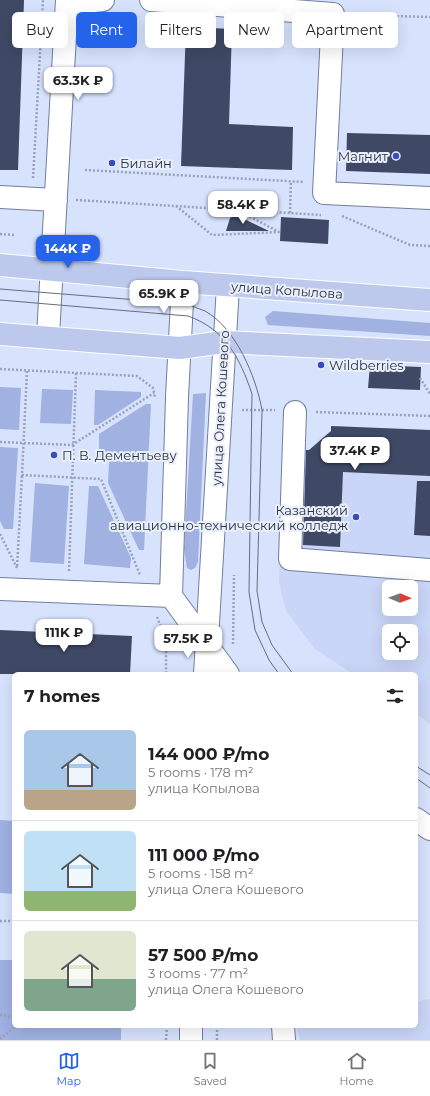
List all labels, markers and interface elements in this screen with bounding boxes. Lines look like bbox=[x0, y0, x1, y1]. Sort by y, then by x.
chip: Buy bbox=[12, 12, 68, 48]
chip: Rent bbox=[76, 12, 137, 48]
chip: Filters bbox=[145, 12, 216, 48]
chip: New bbox=[224, 12, 284, 48]
chip: Apartment bbox=[292, 12, 398, 48]
pin: 63.3K ₽ bbox=[41, 67, 115, 101]
text: 63.3K ₽ bbox=[53, 72, 103, 88]
place label: Магнит bbox=[338, 148, 389, 164]
marker: Магнит bbox=[391, 151, 401, 161]
place label: Билайн bbox=[120, 155, 172, 171]
marker: Билайн bbox=[107, 158, 117, 168]
pin: 58.4K ₽ bbox=[206, 191, 280, 225]
text: 58.4K ₽ bbox=[217, 196, 269, 212]
pin: 144K ₽ bbox=[35, 235, 101, 269]
text: 144K ₽ bbox=[45, 240, 91, 256]
street label: улица Копылова bbox=[230, 278, 343, 302]
pin: 65.9K ₽ bbox=[127, 280, 201, 314]
text: 65.9K ₽ bbox=[138, 285, 190, 301]
street label: улица Олега Кошевого bbox=[208, 330, 232, 487]
place label: Wildberries bbox=[329, 357, 404, 373]
marker: Wildberries bbox=[316, 360, 326, 370]
pin: 37.4K ₽ bbox=[318, 437, 392, 471]
text: 37.4K ₽ bbox=[330, 442, 380, 458]
place label: П. В. Дементьеву bbox=[62, 447, 177, 463]
marker: П. В. Дементьеву bbox=[49, 450, 59, 460]
place label: Казанский авиационно-технический колледж bbox=[110, 502, 348, 533]
marker: Казанский авиационно-технический колледж bbox=[351, 512, 361, 522]
north arrow bbox=[382, 580, 418, 616]
map controls bbox=[382, 580, 418, 660]
pin: 111K ₽ bbox=[31, 619, 97, 653]
text: 111K ₽ bbox=[45, 624, 83, 640]
button: locate bbox=[382, 624, 418, 660]
pin: 57.5K ₽ bbox=[151, 625, 225, 659]
text: 57.5K ₽ bbox=[163, 630, 213, 646]
icon: filters bbox=[384, 685, 406, 707]
text: 7 homes bbox=[24, 686, 100, 706]
text: 144 000 ₽/mo bbox=[148, 744, 269, 764]
icon: home bbox=[56, 746, 104, 794]
text: 5 rooms · 178 m² bbox=[148, 764, 254, 780]
text: улица Копылова bbox=[148, 780, 260, 796]
text: 111 000 ₽/mo bbox=[148, 845, 259, 865]
icon: home bbox=[56, 847, 104, 895]
text: 5 rooms · 158 m² bbox=[148, 865, 253, 881]
text: улица Олега Кошевого bbox=[148, 881, 304, 897]
text: 57 500 ₽/mo bbox=[148, 945, 258, 965]
icon: home bbox=[56, 947, 104, 995]
text: 3 rooms · 77 m² bbox=[148, 965, 248, 981]
text: улица Олега Кошевого bbox=[148, 981, 304, 997]
tab: Map bbox=[56, 1050, 81, 1088]
tab: Saved bbox=[194, 1050, 227, 1088]
tab: Home bbox=[339, 1050, 374, 1088]

